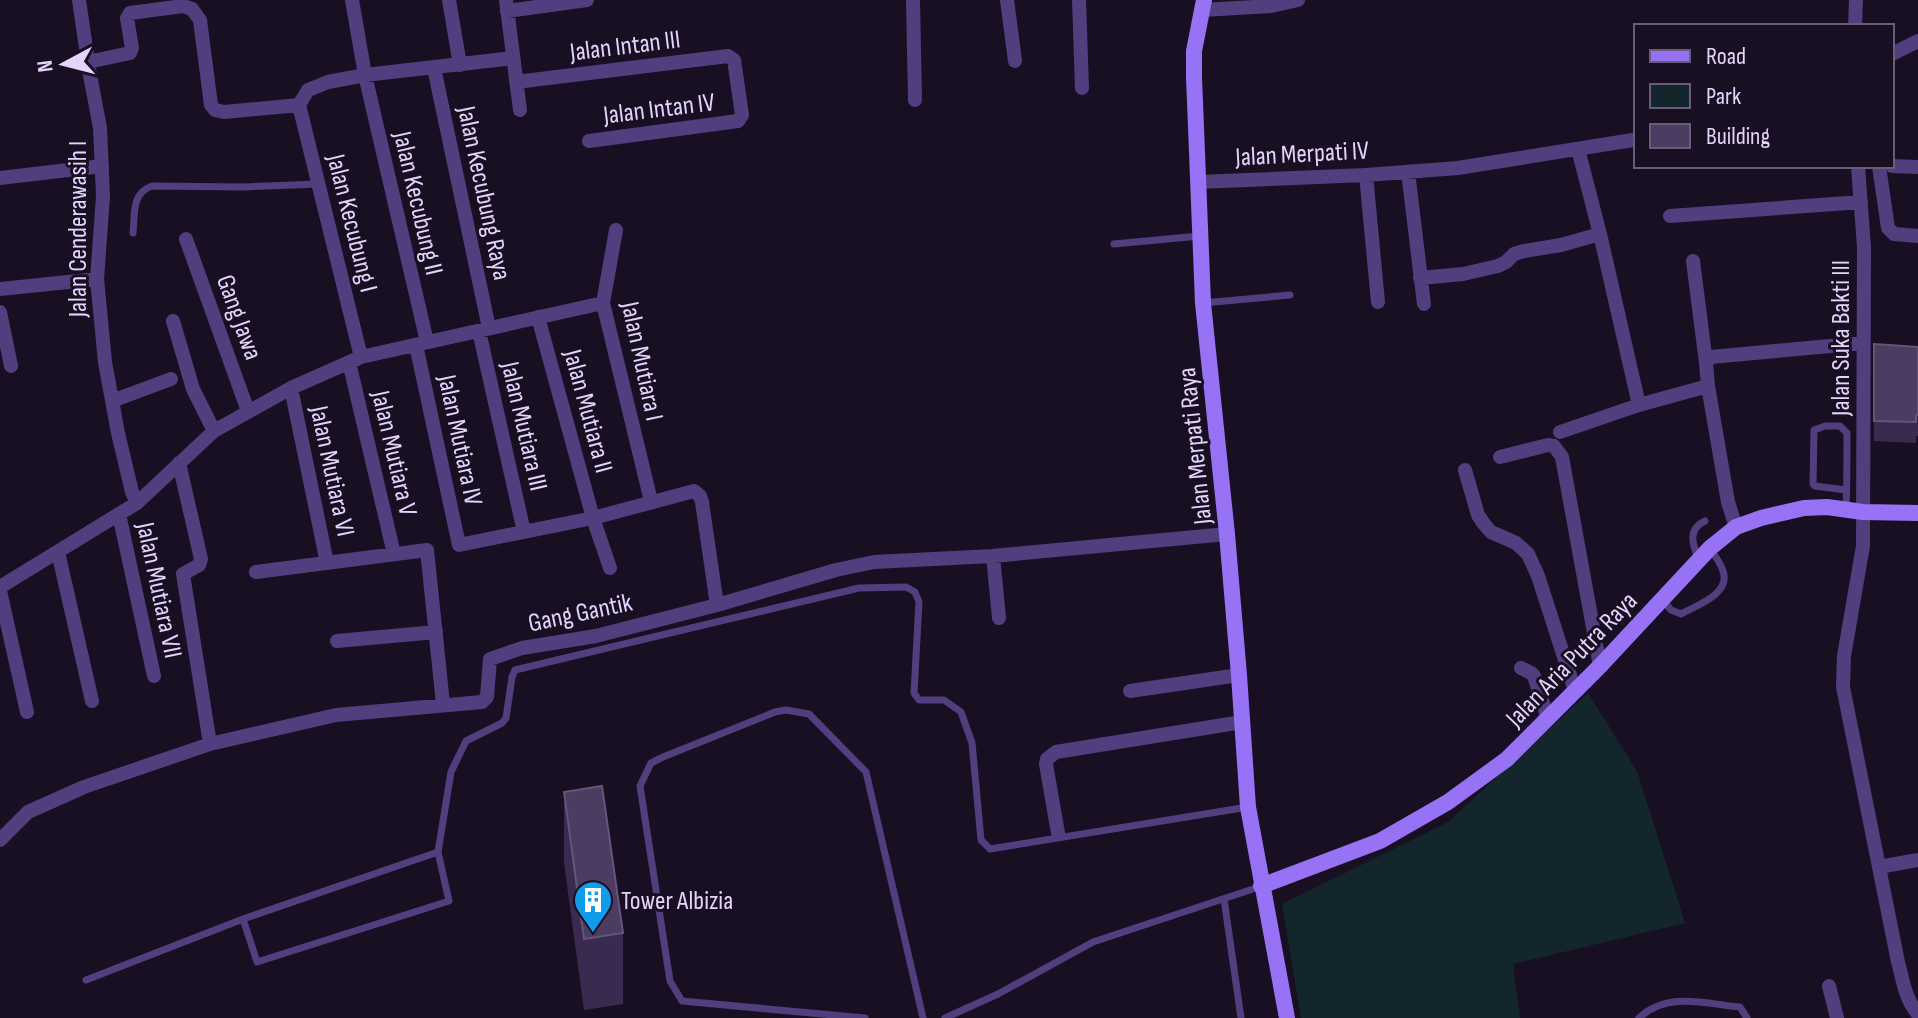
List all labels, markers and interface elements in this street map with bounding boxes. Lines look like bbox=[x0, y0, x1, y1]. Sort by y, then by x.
north arrow bbox=[24, 24, 104, 104]
street label: Jalan Intan III bbox=[567, 24, 682, 69]
legend bbox=[1634, 24, 1894, 168]
text: Road bbox=[1706, 42, 1746, 71]
text: N bbox=[32, 59, 60, 74]
text: Park bbox=[1706, 82, 1741, 111]
street label: Jalan Intan IV bbox=[601, 87, 717, 132]
street label: Jalan Kecubung Raya bbox=[450, 103, 517, 283]
text: Building bbox=[1706, 122, 1770, 151]
street label: Jalan Kecubung II bbox=[386, 128, 449, 278]
street label: Jalan Merpati IV bbox=[1234, 136, 1370, 174]
street label: Jalan Cenderawasih I bbox=[63, 141, 94, 318]
street label: Jalan Kecubung I bbox=[319, 150, 384, 296]
street label: Jalan Suka Bakti III bbox=[1826, 260, 1857, 417]
street label: Gang Jawa bbox=[209, 271, 268, 364]
street label: Jalan Mutiara I bbox=[614, 298, 669, 424]
street label: Jalan Mutiara II bbox=[556, 345, 619, 476]
street label: Jalan Mutiara III bbox=[493, 358, 553, 494]
street label: Jalan Merpati Raya bbox=[1172, 366, 1219, 527]
street label: Jalan Mutiara IV bbox=[430, 371, 489, 509]
street label: Jalan Mutiara V bbox=[364, 387, 423, 519]
street label: Jalan Mutiara VI bbox=[302, 402, 360, 539]
street label: Jalan Mutiara VII bbox=[129, 519, 188, 661]
street label: Jalan Aria Putra Raya bbox=[1499, 586, 1644, 735]
street label: Gang Gantik bbox=[526, 587, 635, 640]
building icon: Tower Albizia bbox=[572, 879, 614, 934]
place label: Tower Albizia bbox=[621, 886, 733, 917]

